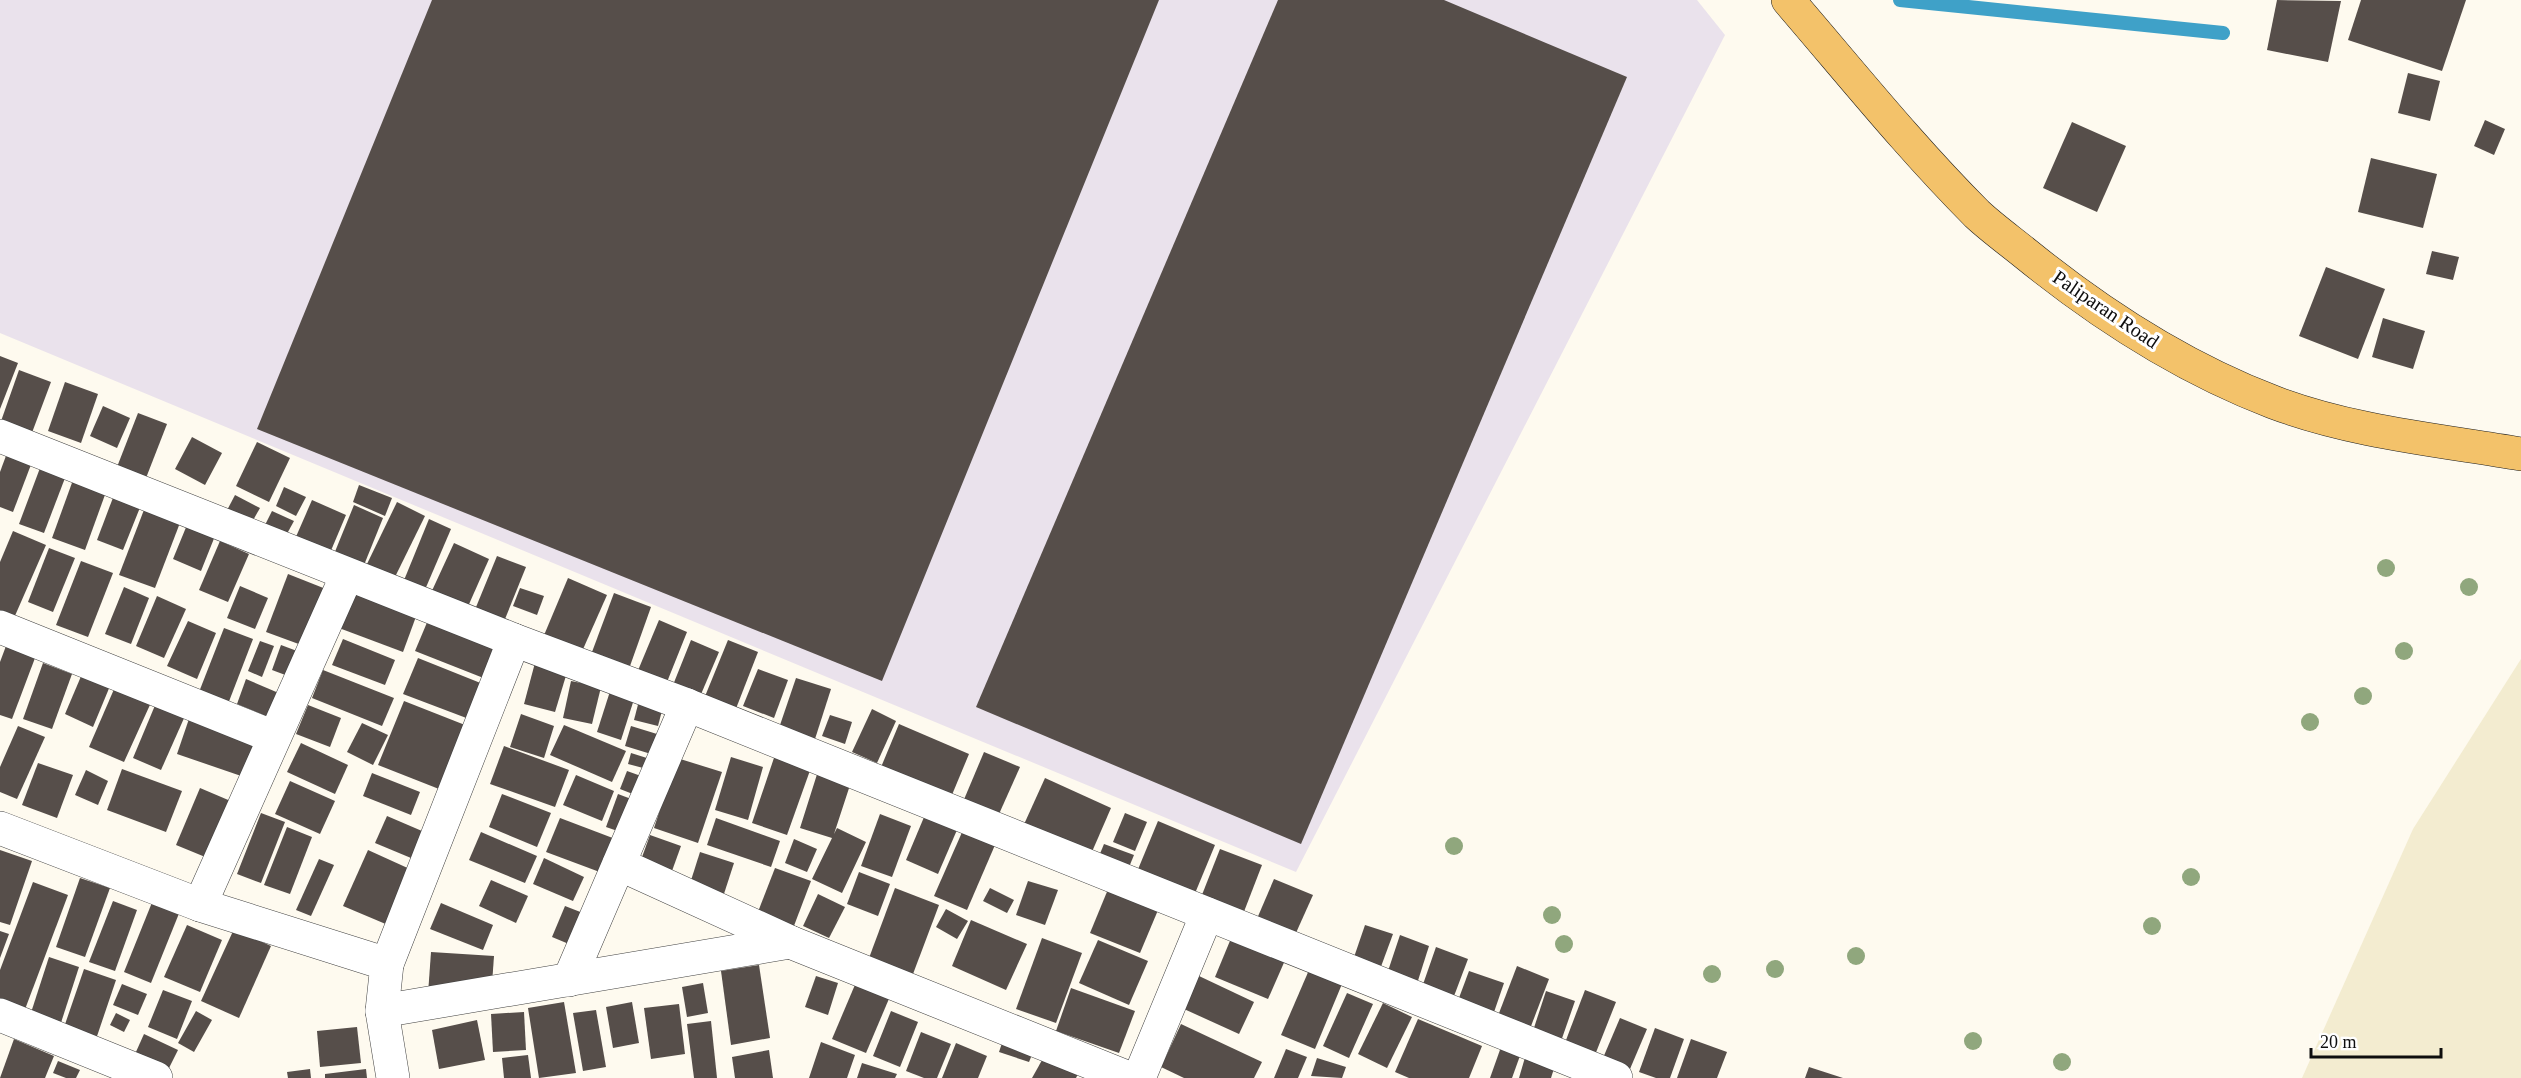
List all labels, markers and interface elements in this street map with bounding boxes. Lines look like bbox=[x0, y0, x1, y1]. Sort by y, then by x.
street label: Paliparan Road bbox=[2048, 266, 2163, 353]
scale bar bbox=[2311, 1021, 2442, 1059]
text: 20 m bbox=[2320, 1032, 2357, 1052]

